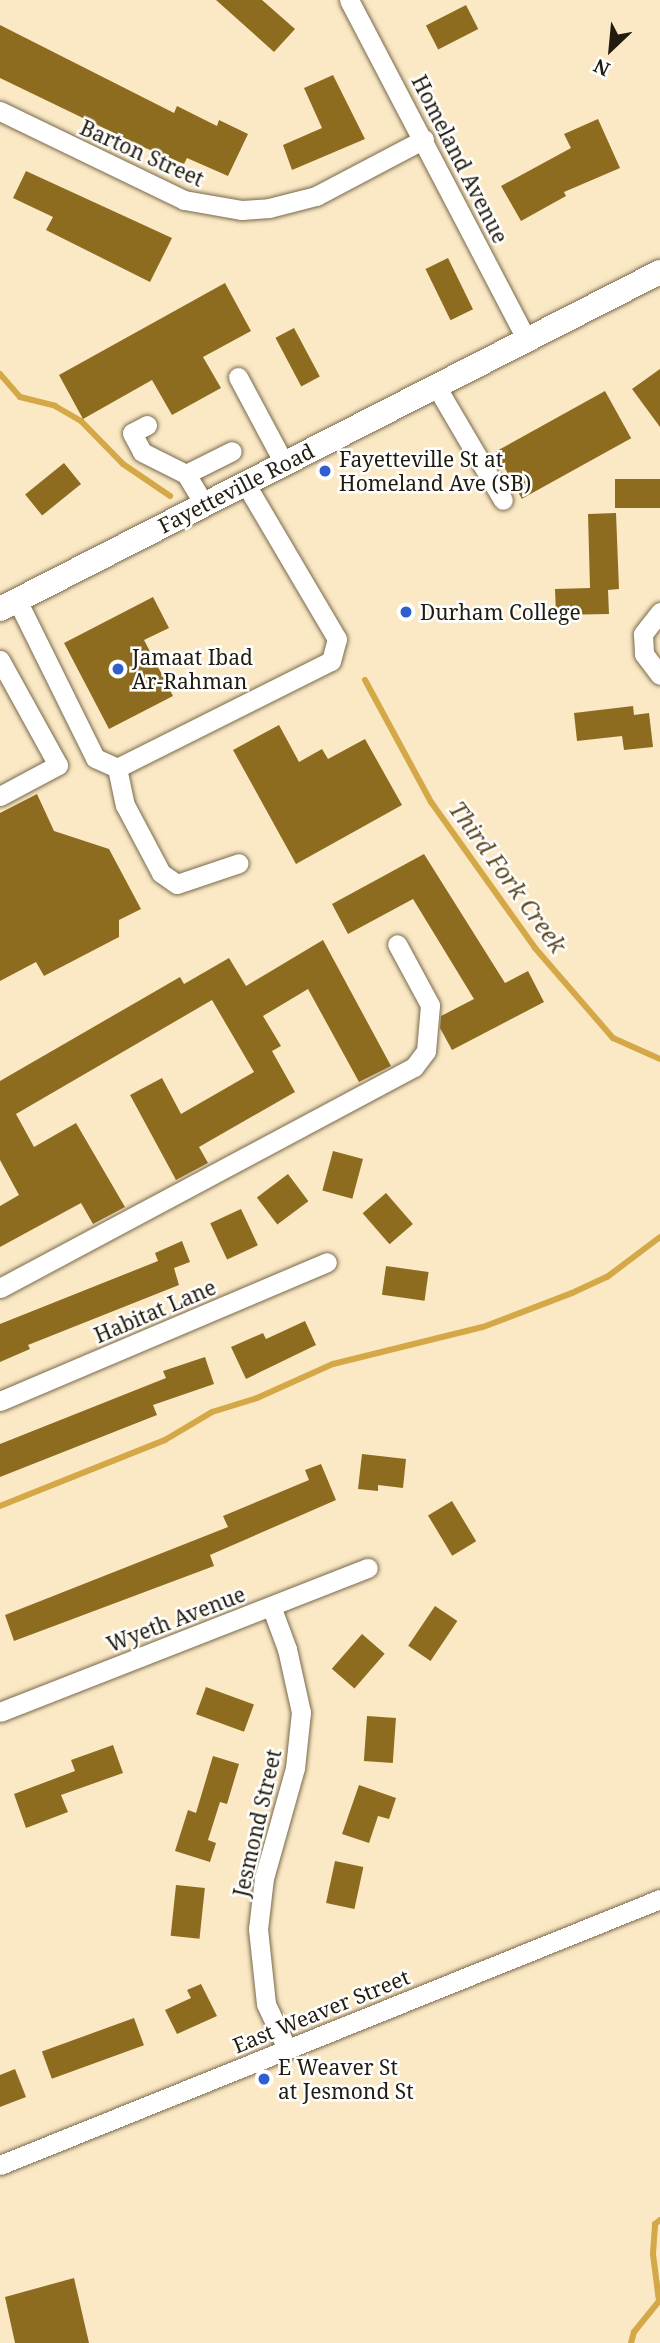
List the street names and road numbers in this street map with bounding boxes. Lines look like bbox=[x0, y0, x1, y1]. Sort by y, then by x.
street label: Homeland Avenue bbox=[407, 71, 513, 247]
street label: Barton Street bbox=[76, 115, 208, 191]
street label: Fayetteville Road bbox=[154, 438, 318, 538]
street label: Habitat Lane bbox=[90, 1274, 220, 1348]
street label: Wyeth Avenue bbox=[103, 1581, 249, 1657]
street label: Jesmond Street bbox=[228, 1747, 286, 1899]
street label: East Weaver Street bbox=[229, 1964, 413, 2058]

